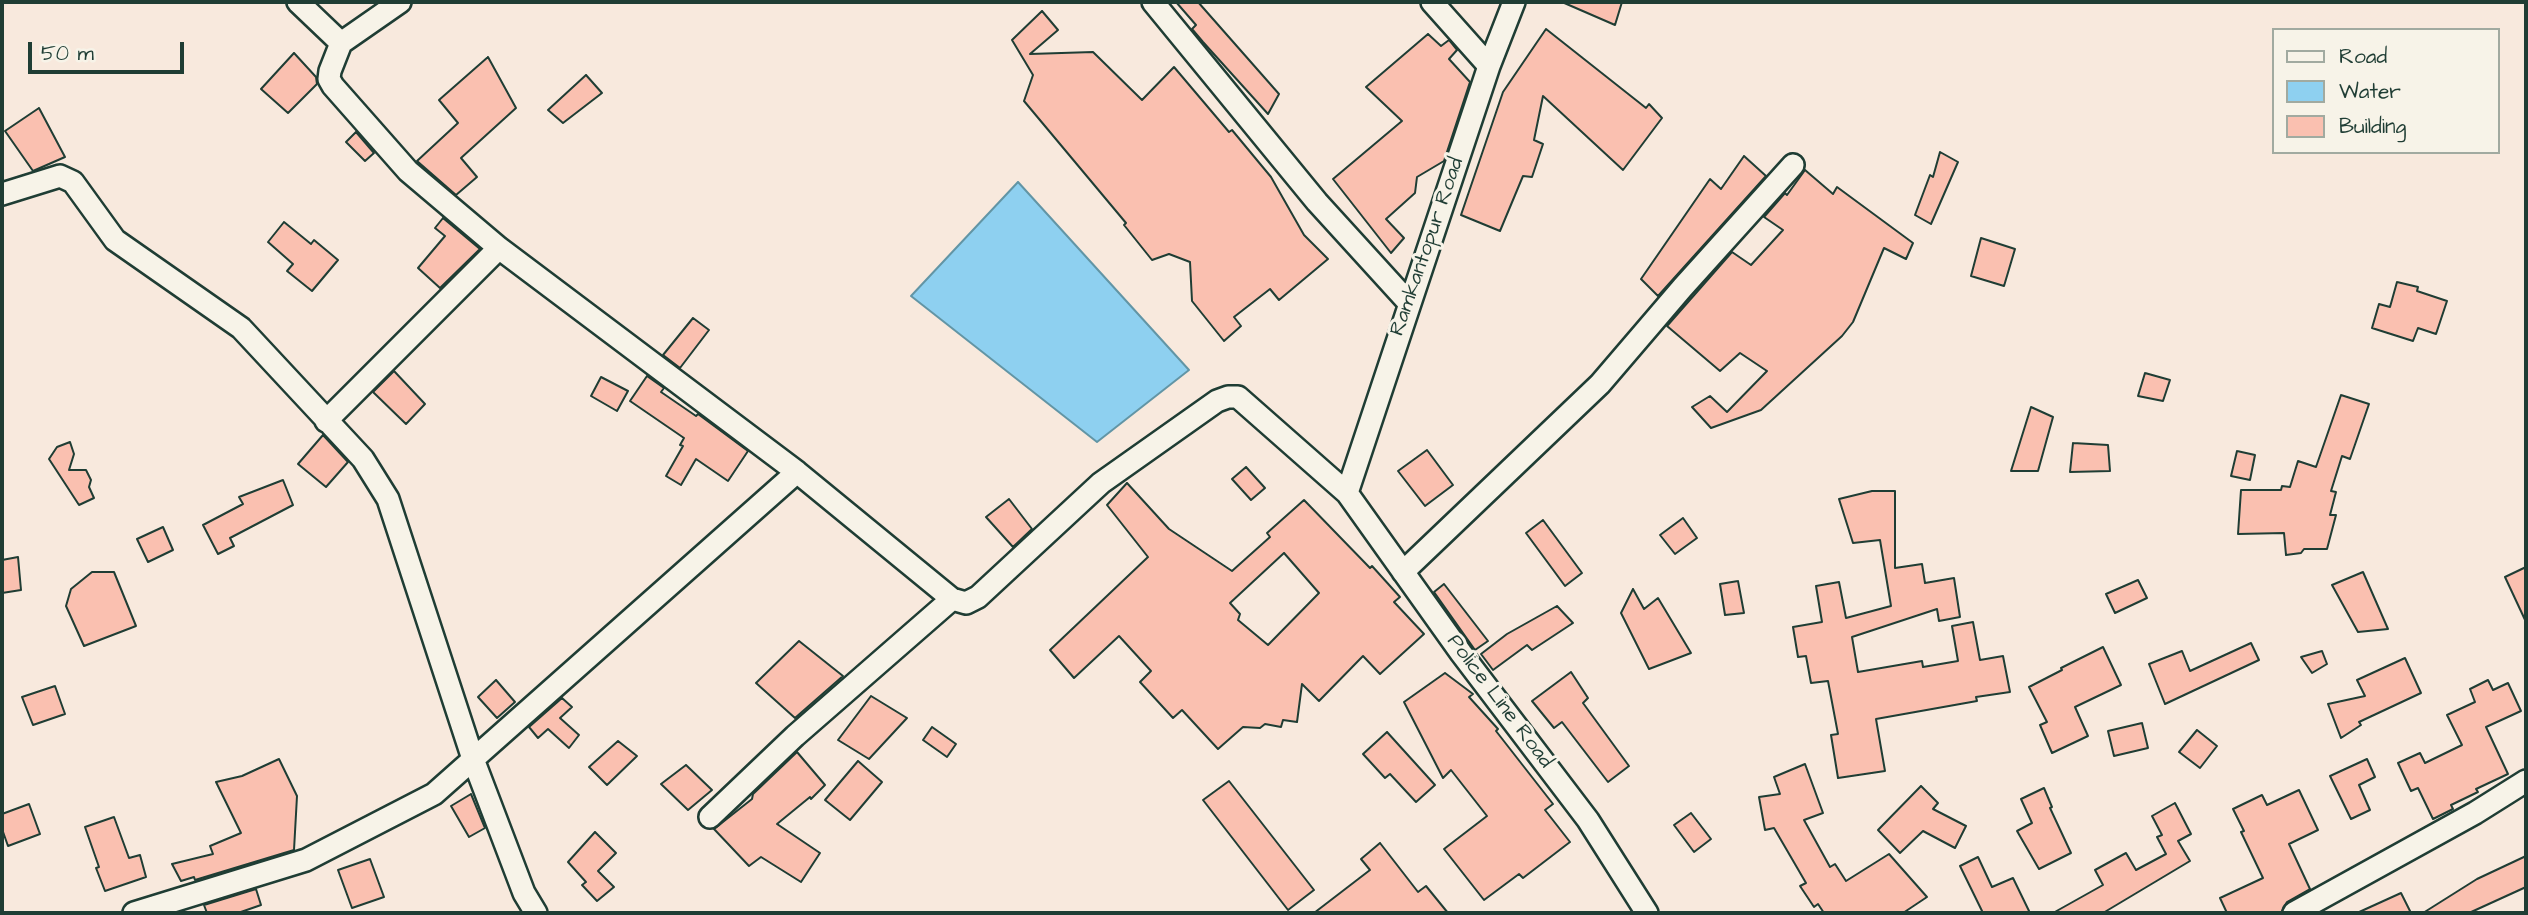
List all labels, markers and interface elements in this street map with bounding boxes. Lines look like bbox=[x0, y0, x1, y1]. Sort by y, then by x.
scale bar bbox=[32, 28, 187, 72]
legend bbox=[2272, 28, 2500, 154]
text: 50 m bbox=[41, 39, 94, 68]
text: Road bbox=[2339, 42, 2387, 71]
text: Water bbox=[2339, 77, 2401, 106]
text: Building bbox=[2339, 112, 2406, 141]
street label: Ramkantopur Road bbox=[1386, 155, 1470, 339]
street label: Police Line Road bbox=[1441, 630, 1557, 774]

